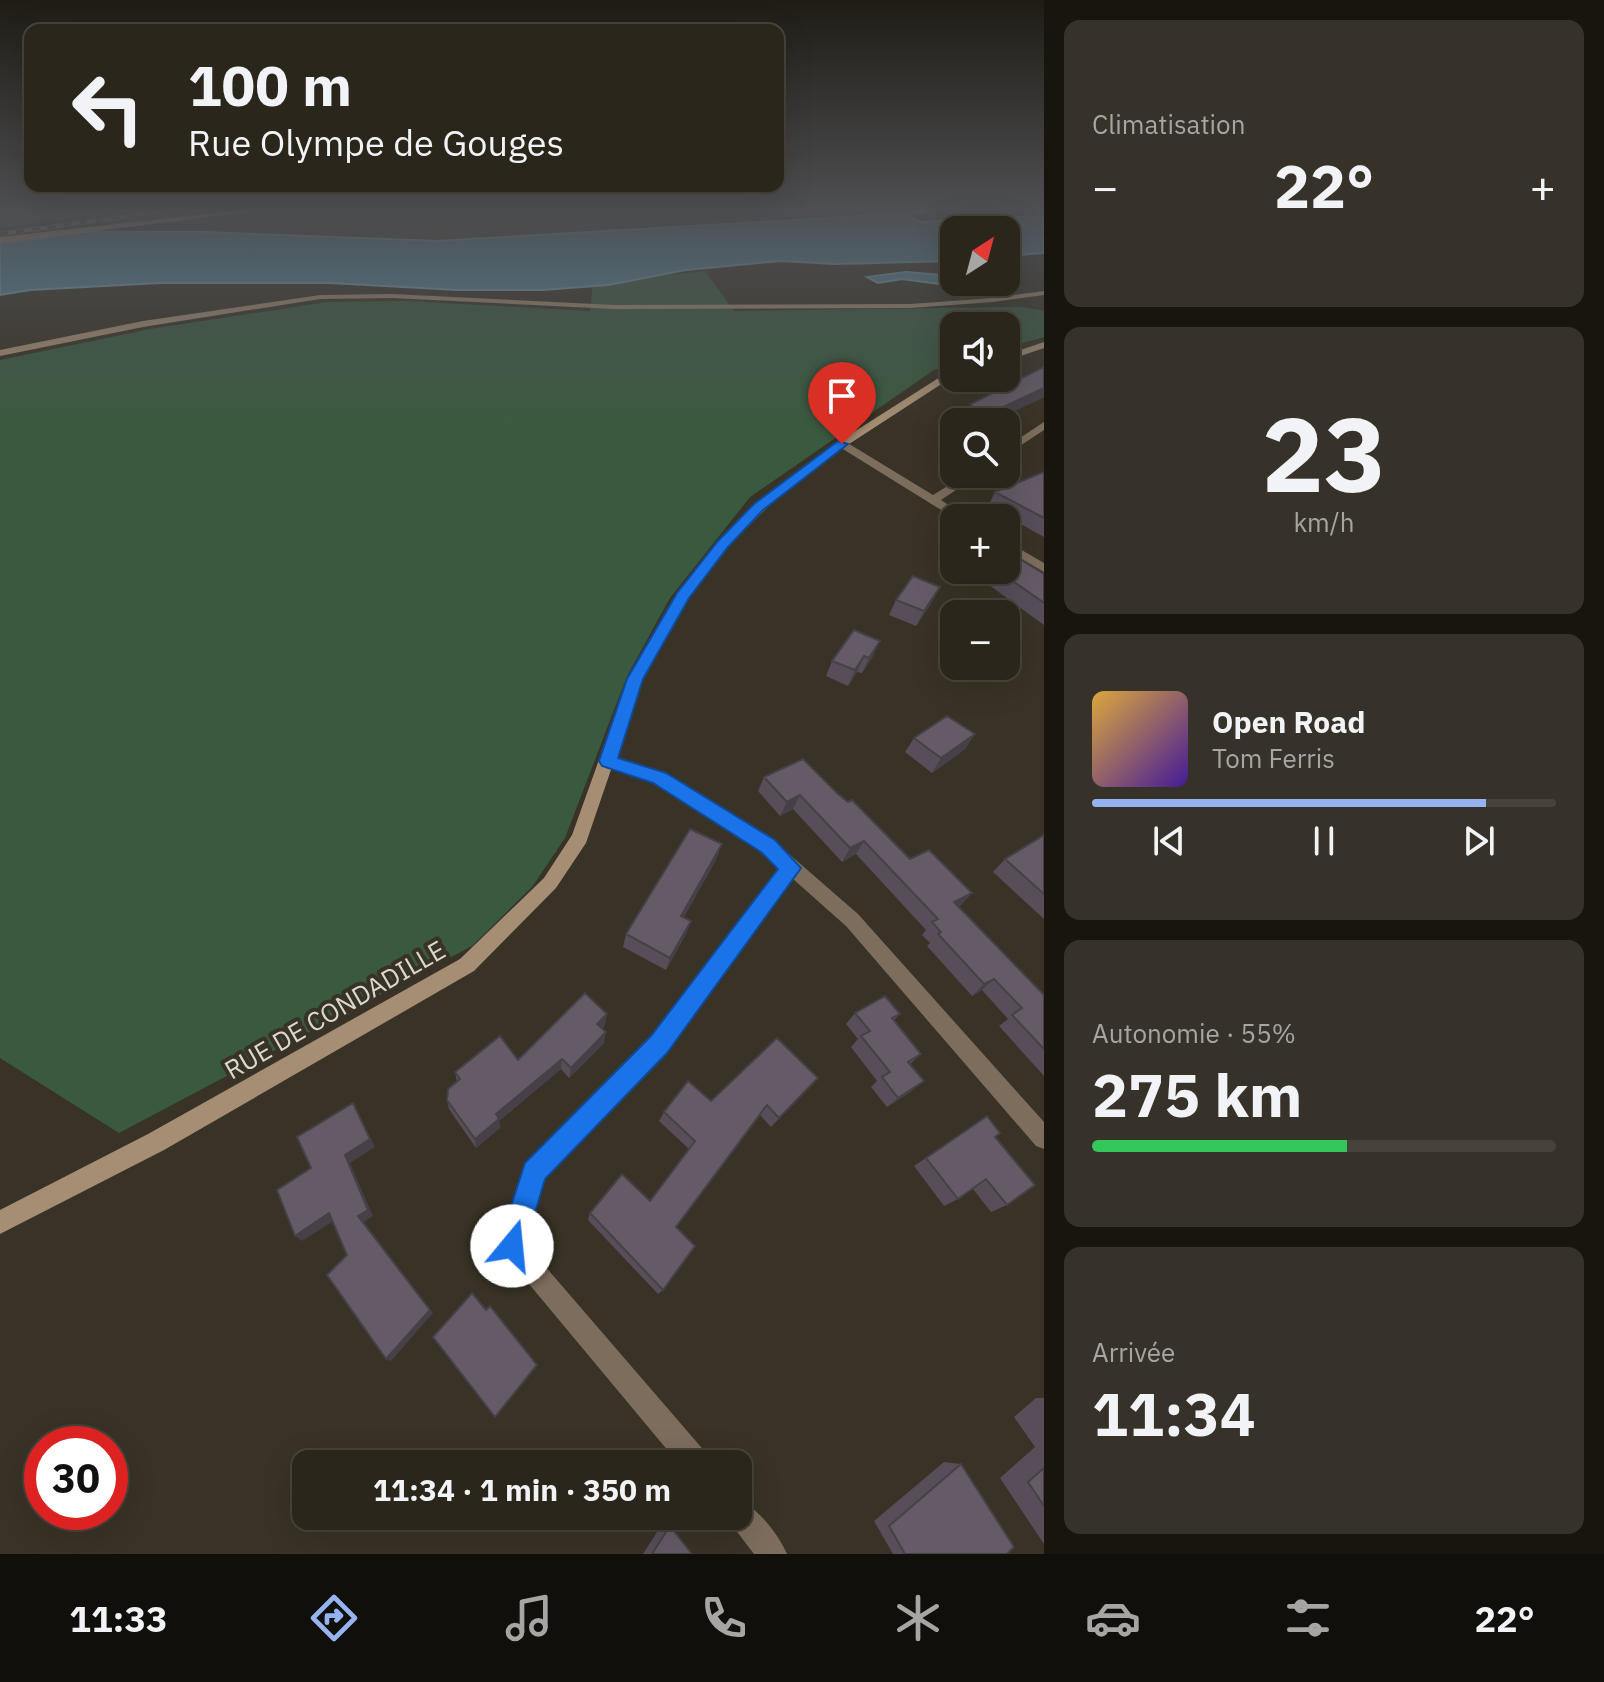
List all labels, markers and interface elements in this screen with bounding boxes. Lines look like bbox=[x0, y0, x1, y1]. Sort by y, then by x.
text: 100 m bbox=[188, 49, 352, 121]
icon: left bbox=[56, 56, 160, 160]
text: Climatisation bbox=[1092, 107, 1245, 141]
text: Rue Olympe de Gouges bbox=[188, 119, 564, 166]
text: 22° bbox=[1274, 146, 1374, 225]
text: − bbox=[1092, 158, 1118, 215]
text: + bbox=[1530, 158, 1556, 215]
north arrow bbox=[940, 216, 1020, 296]
map controls bbox=[940, 216, 1020, 680]
button: sound bbox=[940, 312, 1020, 392]
pin bbox=[808, 362, 876, 444]
icon: arrive bbox=[820, 374, 864, 418]
text: 23 bbox=[1262, 385, 1386, 521]
button: search bbox=[940, 408, 1020, 488]
button: + bbox=[940, 504, 1020, 584]
text: km/h bbox=[1293, 505, 1355, 539]
button: − bbox=[940, 600, 1020, 680]
text: Open Road bbox=[1212, 702, 1365, 741]
text: Tom Ferris bbox=[1212, 741, 1335, 775]
icon: previous bbox=[1147, 819, 1191, 863]
icon: pause bbox=[1302, 819, 1346, 863]
icon: next bbox=[1457, 819, 1501, 863]
street label: RUE DE CONDADILLE bbox=[218, 932, 451, 1086]
text: Autonomie · 55% bbox=[1092, 1016, 1296, 1050]
text: 275 km bbox=[1092, 1055, 1302, 1134]
position arrow bbox=[470, 1204, 554, 1288]
text: Arrivée bbox=[1092, 1335, 1175, 1369]
text: 11:34 bbox=[1092, 1374, 1256, 1453]
speed limit sign: 30 bbox=[24, 1426, 128, 1530]
text: 11:34 · 1 min · 350 m bbox=[373, 1470, 671, 1509]
icon: directions bbox=[306, 1590, 362, 1646]
icon: music bbox=[501, 1590, 557, 1646]
icon: phone bbox=[696, 1590, 752, 1646]
icon: climate bbox=[890, 1590, 946, 1646]
icon: car bbox=[1085, 1590, 1141, 1646]
icon: filters bbox=[1280, 1590, 1336, 1646]
text: 11:33 bbox=[69, 1595, 168, 1642]
text: 22° bbox=[1474, 1595, 1535, 1642]

